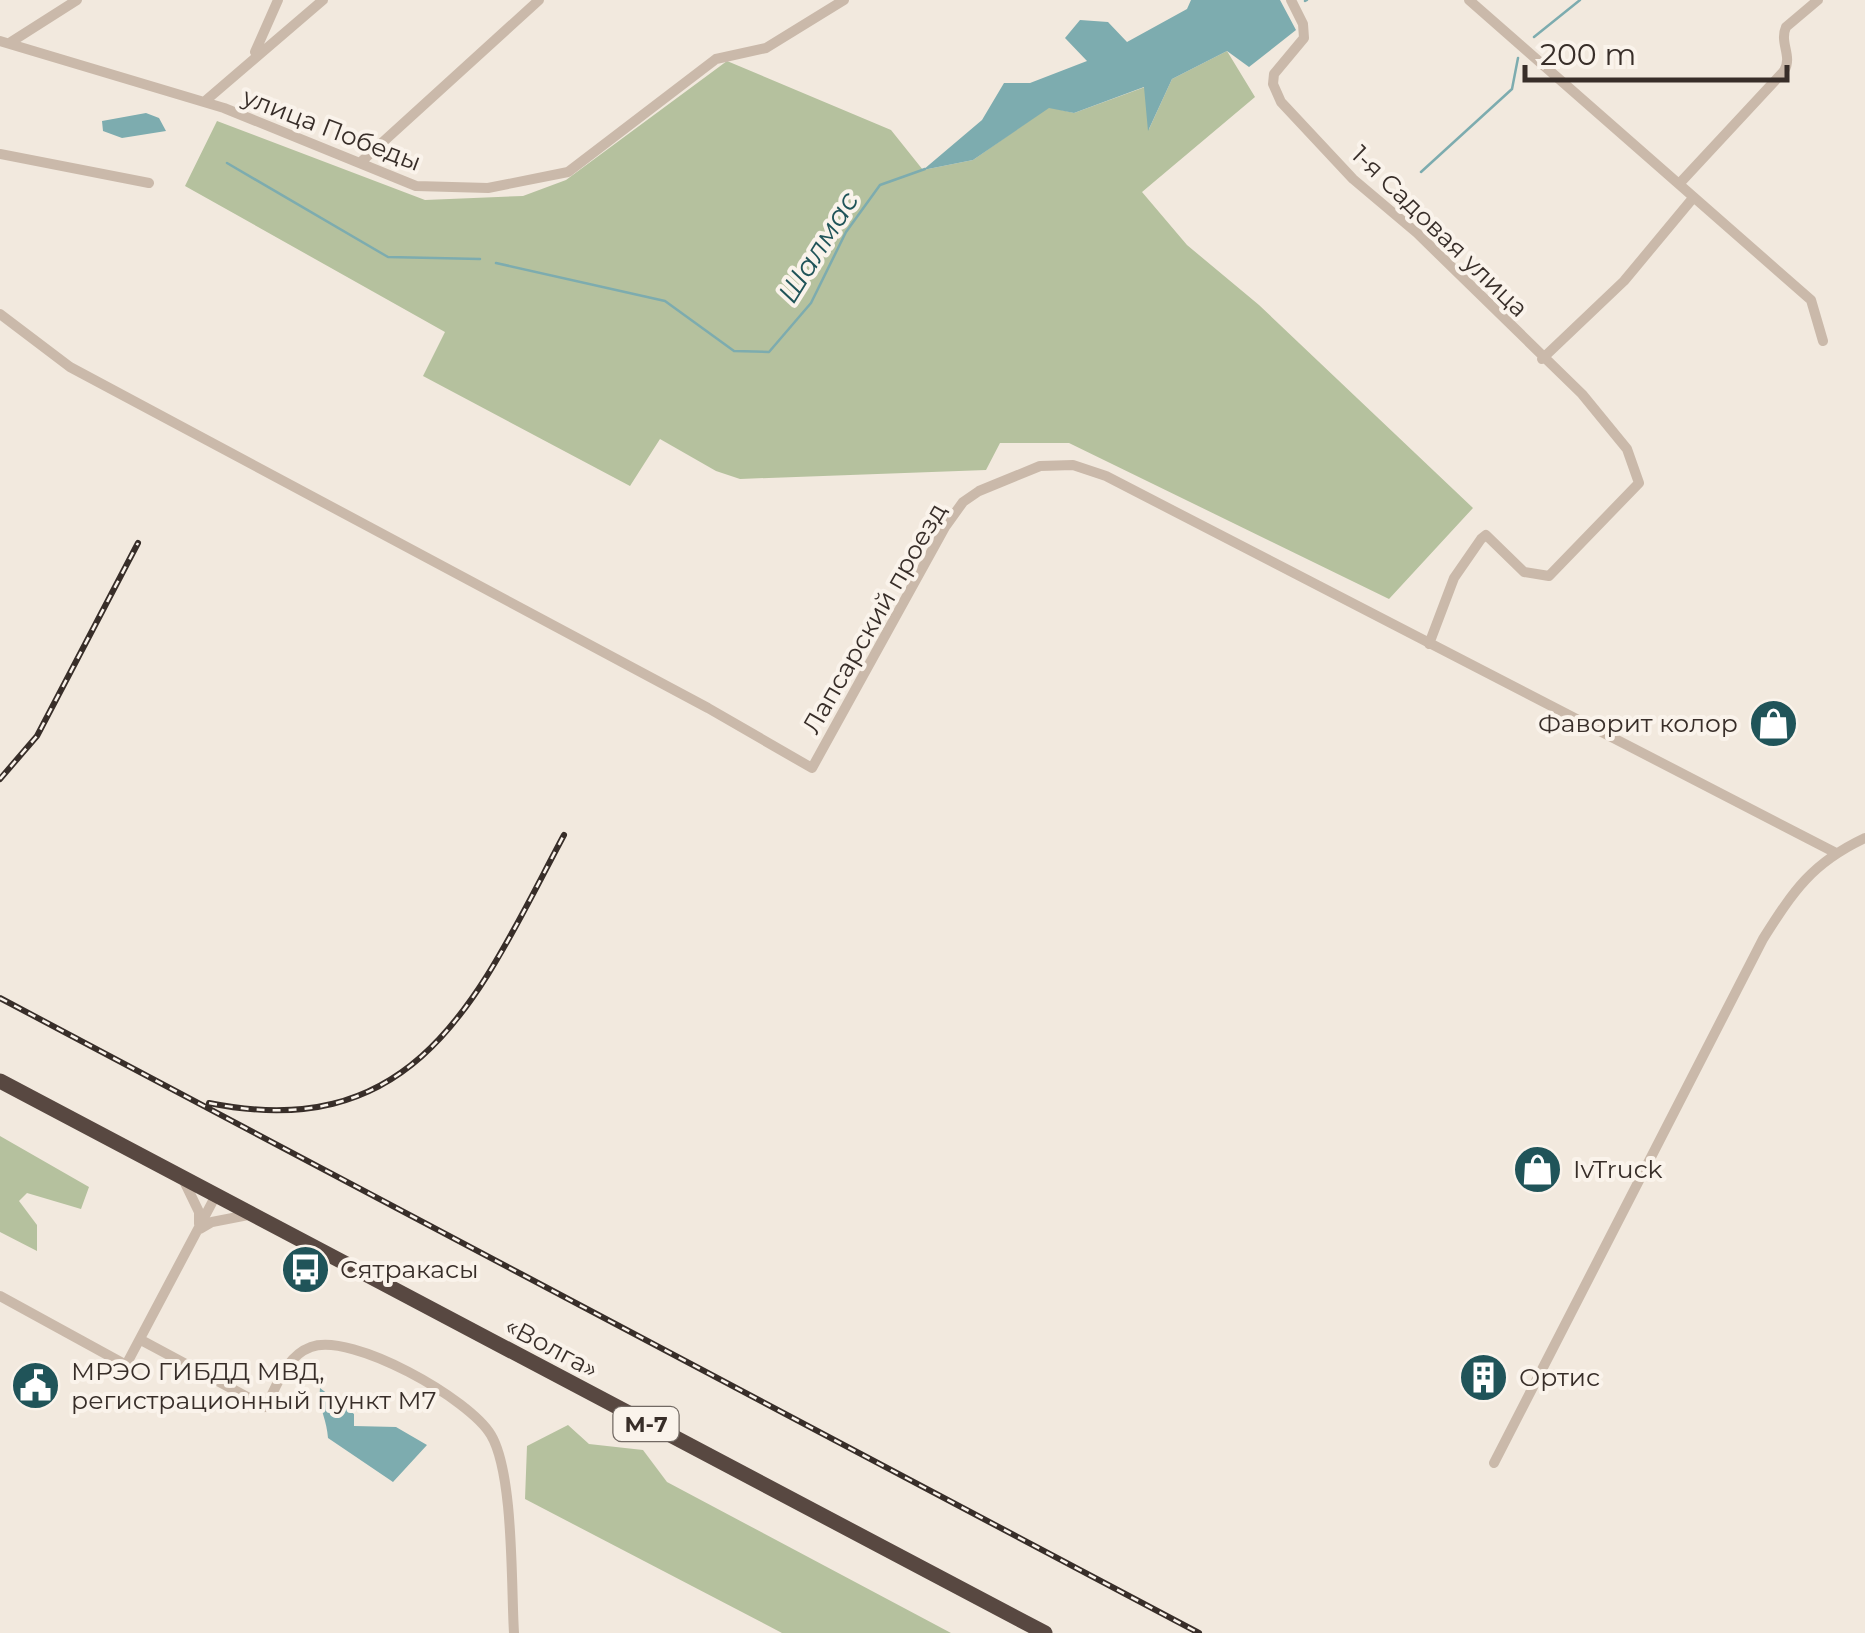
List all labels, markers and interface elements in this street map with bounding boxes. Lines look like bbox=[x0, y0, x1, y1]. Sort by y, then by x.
scale bar bbox=[1525, 20, 1788, 82]
text: 200 m bbox=[1540, 36, 1636, 73]
street label: улица Победы bbox=[238, 81, 425, 177]
street label: 1-я Садовая улица bbox=[1346, 139, 1534, 323]
water label: Шалмас bbox=[770, 185, 866, 309]
street label: Лапсарский проезд bbox=[796, 497, 952, 739]
shop icon: Фаворит колор bbox=[1747, 697, 1799, 749]
place label: Фаворит колор bbox=[1538, 708, 1738, 738]
shop icon: IvTruck bbox=[1512, 1143, 1564, 1195]
place label: IvTruck bbox=[1573, 1154, 1663, 1184]
bus stop icon: Сятракасы bbox=[279, 1243, 331, 1295]
place label: Сятракасы bbox=[340, 1254, 479, 1284]
street label: «Волга» bbox=[501, 1310, 603, 1384]
building icon: Ортис bbox=[1458, 1351, 1510, 1403]
place label: МРЭО ГИБДД МВД, регистрационный пункт М7 bbox=[71, 1356, 436, 1415]
public building icon: МРЭО ГИБДД МВД, регистрационный пункт М7 bbox=[10, 1359, 62, 1411]
place label: Ортис bbox=[1519, 1362, 1600, 1392]
road number: М-7 bbox=[614, 1407, 678, 1441]

